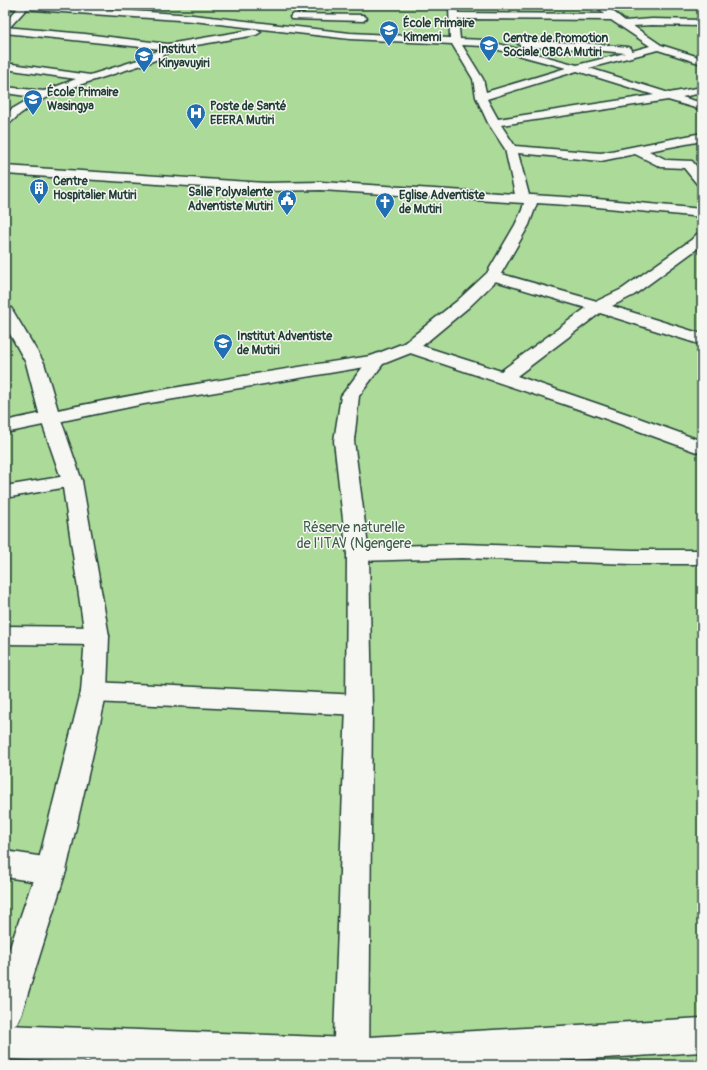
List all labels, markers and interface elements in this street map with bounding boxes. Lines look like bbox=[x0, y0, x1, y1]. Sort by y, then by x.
place label: École Primaire Kimemi bbox=[403, 15, 476, 45]
school or university icon: École Primaire Kimemi bbox=[378, 19, 400, 47]
place label: Centre de Promotion Sociale CBCA Mutiri bbox=[503, 31, 609, 60]
school or university icon: Centre de Promotion Sociale CBCA Mutiri bbox=[478, 34, 500, 62]
place label: Institut Kinyavuyiri bbox=[158, 42, 210, 71]
school or university icon: Institut Kinyavuyiri bbox=[133, 45, 155, 73]
place label: École Primaire Wasingya bbox=[47, 84, 120, 114]
school or university icon: École Primaire Wasingya bbox=[22, 88, 44, 116]
place label: Poste de Santé EEERA Mutiri bbox=[210, 99, 287, 128]
hospital icon: Poste de Santé EEERA Mutiri bbox=[185, 102, 207, 130]
place label: Centre Hospitalier Mutiri bbox=[53, 174, 137, 203]
building icon: Centre Hospitalier Mutiri bbox=[28, 177, 50, 205]
place label: Salle Polyvalente Adventiste Mutiri bbox=[188, 185, 274, 214]
public building icon: Salle Polyvalente Adventiste Mutiri bbox=[276, 188, 298, 216]
place label: Eglise Adventiste de Mutiri bbox=[399, 188, 486, 217]
church icon: Eglise Adventiste de Mutiri bbox=[374, 191, 396, 219]
place label: Institut Adventiste de Mutiri bbox=[237, 329, 333, 358]
school or university icon: Institut Adventiste de Mutiri bbox=[212, 332, 234, 360]
park label: Réserve naturelle de l'ITAV (Ngengere bbox=[297, 519, 411, 552]

